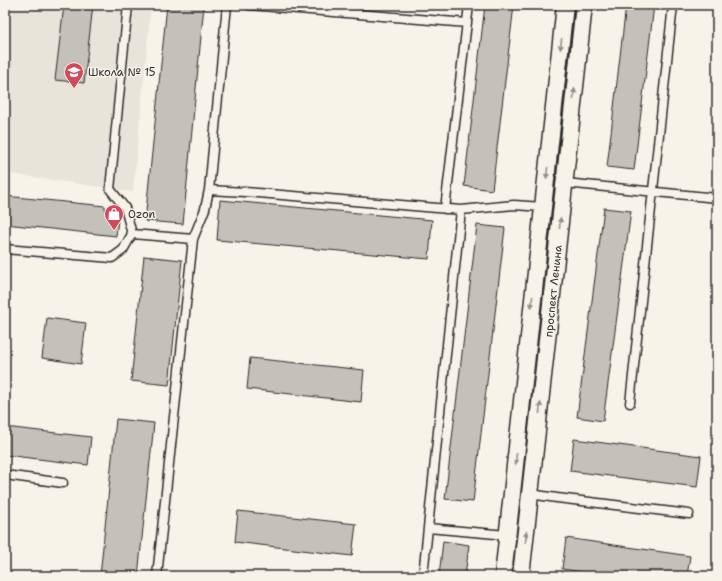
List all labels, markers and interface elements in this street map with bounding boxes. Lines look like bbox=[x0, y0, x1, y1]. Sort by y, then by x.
one-way arrow bbox=[558, 38, 564, 50]
school or university icon: Школа № 15 bbox=[63, 61, 85, 89]
place label: Школа № 15 bbox=[88, 65, 156, 80]
one-way arrow bbox=[571, 88, 578, 100]
one-way arrow bbox=[543, 167, 550, 179]
shop icon: Ozon bbox=[103, 203, 125, 231]
place label: Ozon bbox=[128, 207, 156, 222]
one-way arrow bbox=[557, 217, 563, 229]
street label: проспект Ленина bbox=[541, 244, 566, 338]
one-way arrow bbox=[529, 296, 536, 308]
one-way arrow bbox=[537, 402, 543, 414]
one-way arrow bbox=[512, 453, 519, 465]
one-way arrow bbox=[522, 531, 529, 543]

